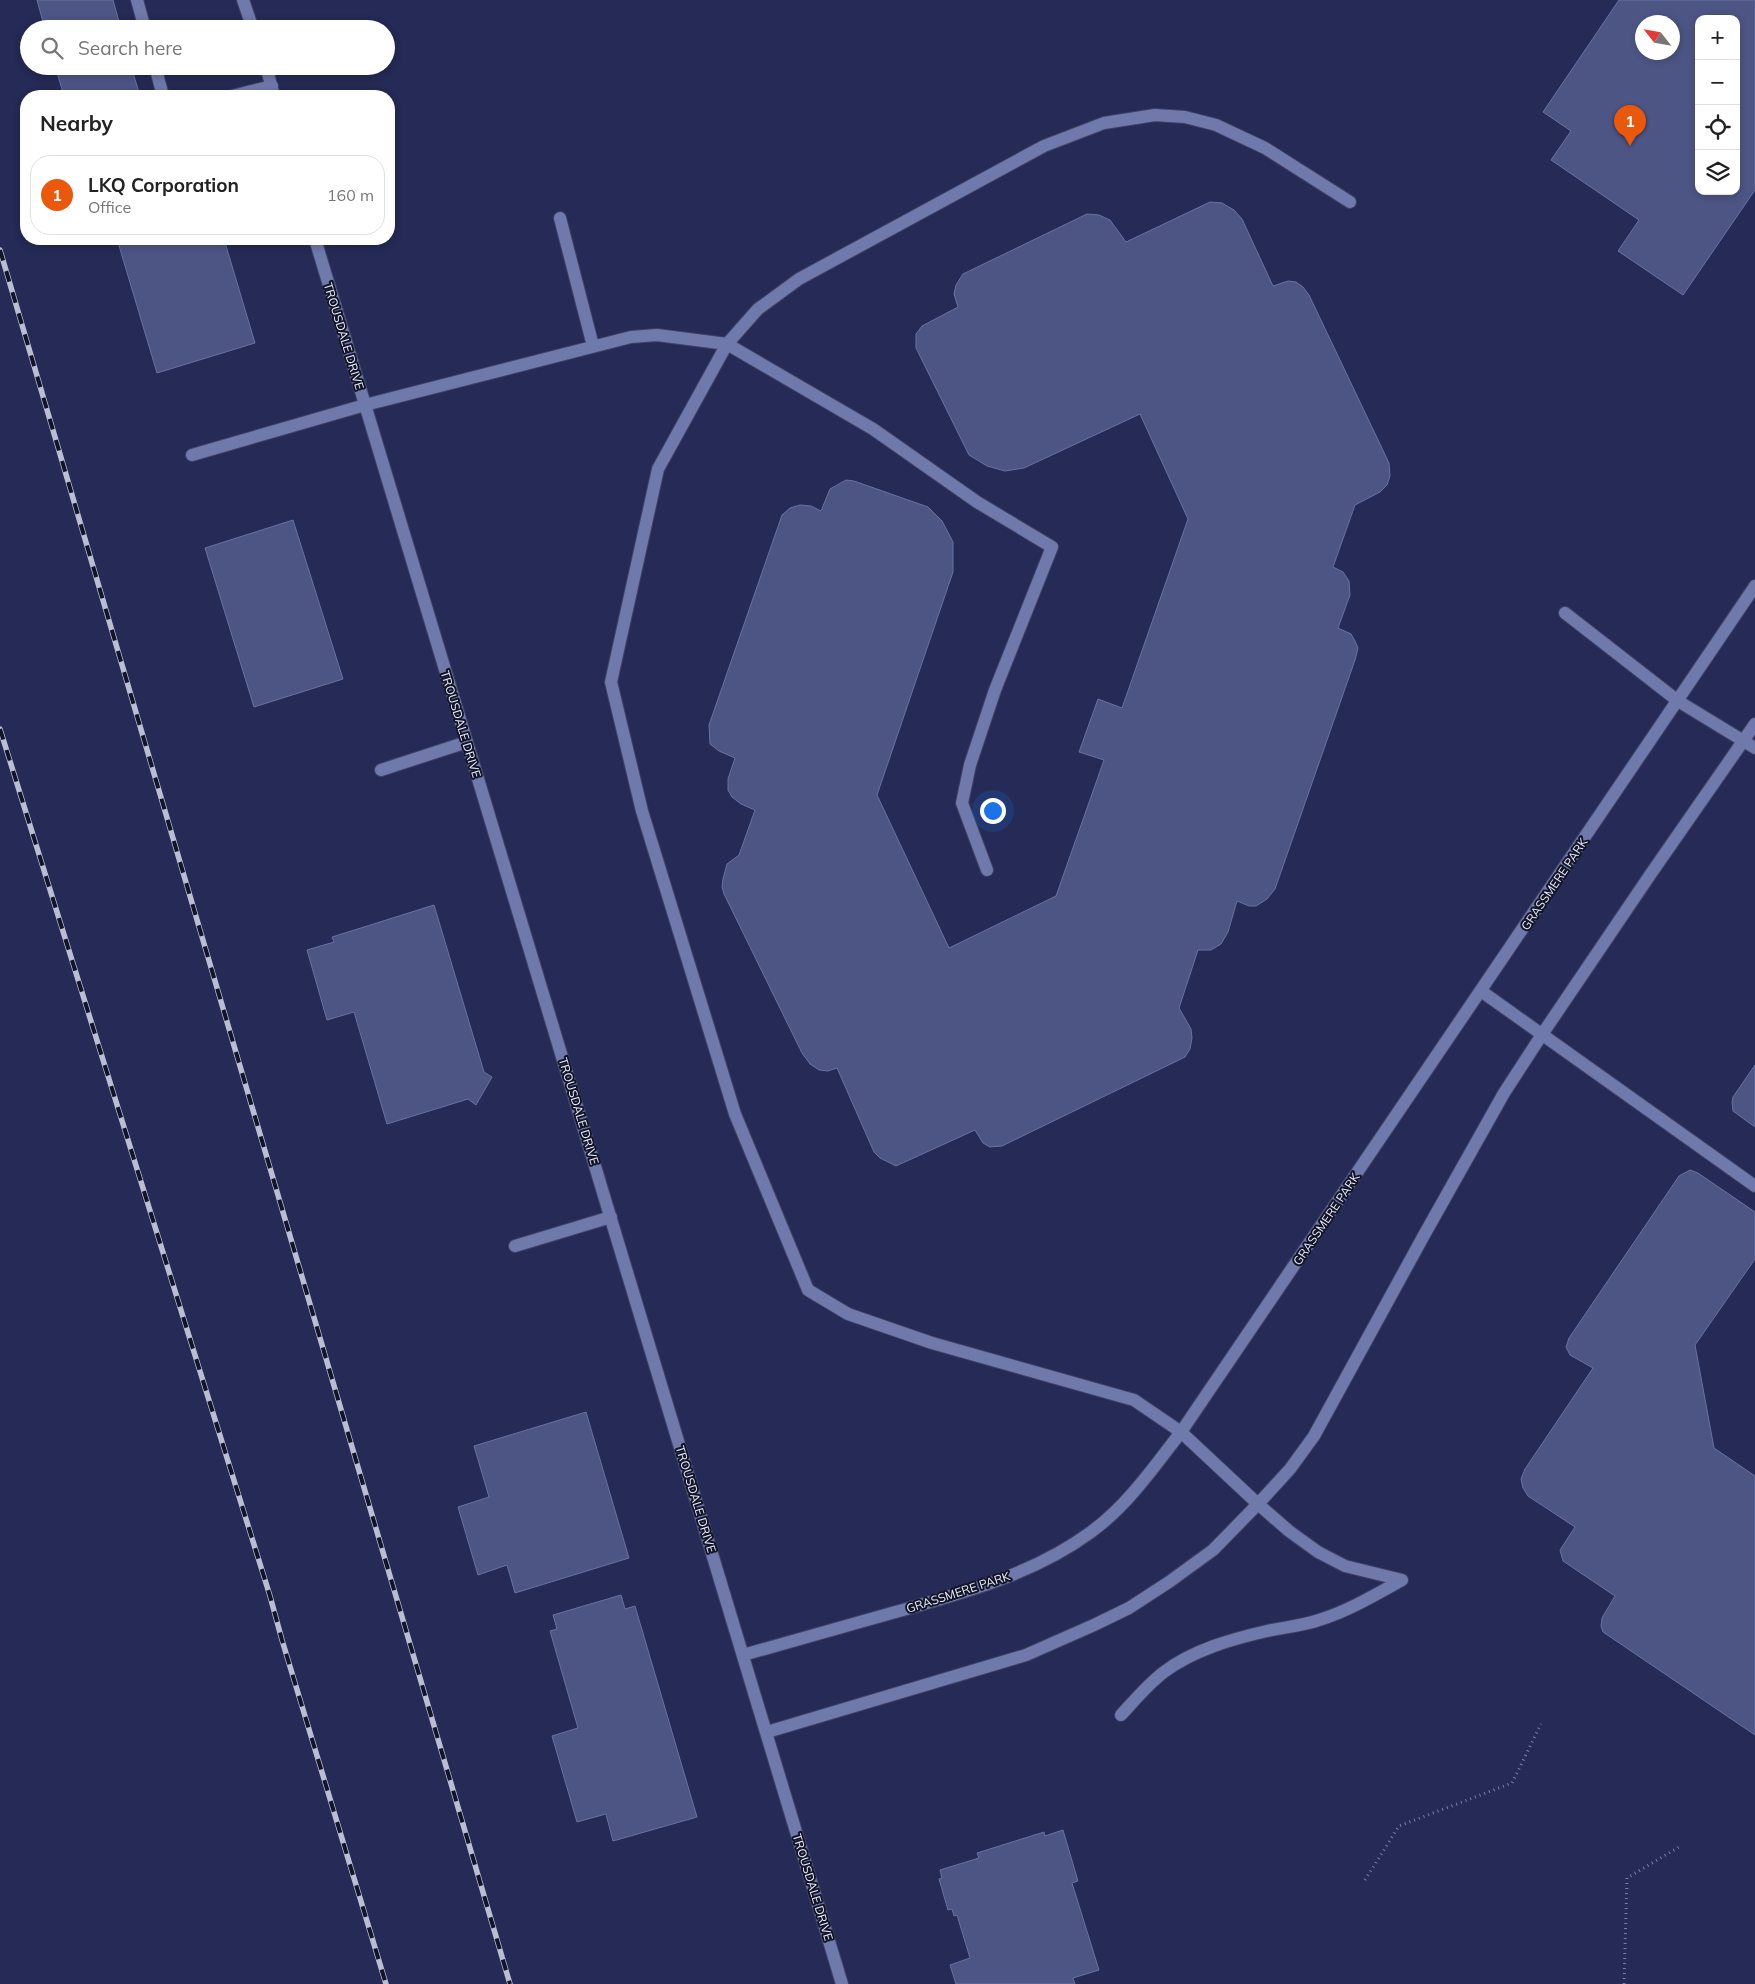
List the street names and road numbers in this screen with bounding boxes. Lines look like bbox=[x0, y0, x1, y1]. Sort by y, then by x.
street label: TROUSDALE DRIVE bbox=[321, 281, 367, 391]
street label: TROUSDALE DRIVE bbox=[438, 669, 484, 779]
street label: GRASSMERE PARK bbox=[1518, 835, 1591, 933]
street label: TROUSDALE DRIVE bbox=[556, 1056, 602, 1166]
street label: GRASSMERE PARK bbox=[1290, 1170, 1363, 1268]
street label: TROUSDALE DRIVE bbox=[673, 1444, 719, 1554]
street label: GRASSMERE PARK bbox=[904, 1568, 1012, 1616]
street label: TROUSDALE DRIVE bbox=[790, 1832, 836, 1942]

